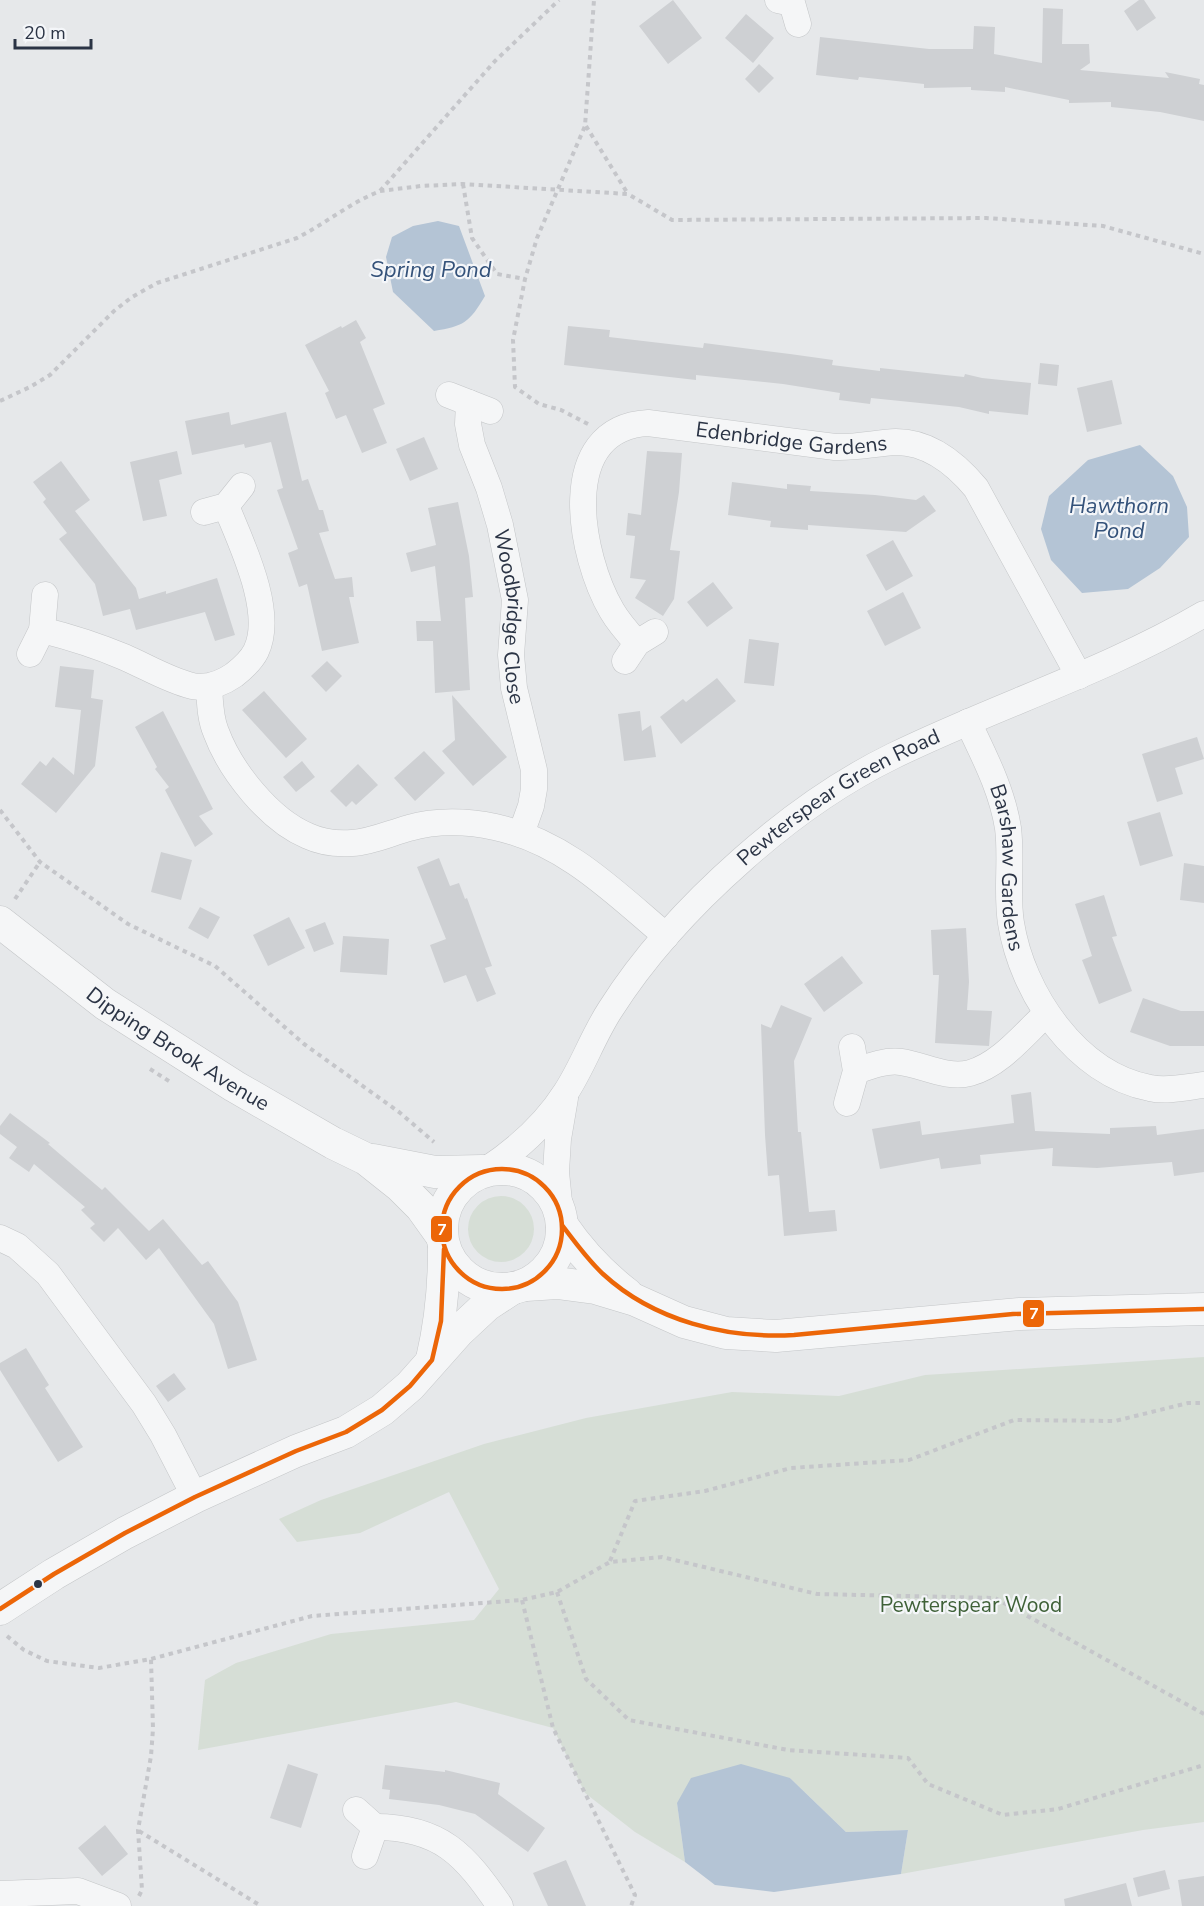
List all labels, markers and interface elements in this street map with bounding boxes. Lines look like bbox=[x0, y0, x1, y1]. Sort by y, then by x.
scale bar bbox=[15, 12, 92, 50]
text: 20 m bbox=[24, 21, 66, 45]
water label: Spring Pond bbox=[370, 255, 492, 285]
street label: Edenbridge Gardens bbox=[694, 415, 889, 461]
water label: Hawthorn Pond bbox=[1069, 491, 1169, 546]
street label: Woodbridge Close bbox=[487, 527, 531, 707]
street label: Pewterspear Green Road bbox=[731, 722, 944, 872]
street label: Barshaw Gardens bbox=[983, 780, 1031, 954]
street label: Dipping Brook Avenue bbox=[80, 981, 275, 1118]
line badge: 7 bbox=[430, 1215, 453, 1243]
text: 7 bbox=[437, 1219, 447, 1241]
line badge: 7 bbox=[1022, 1299, 1045, 1328]
text: 7 bbox=[1029, 1303, 1039, 1325]
unlabelled marker bbox=[32, 1578, 44, 1590]
park label: Pewterspear Wood bbox=[880, 1591, 1062, 1619]

